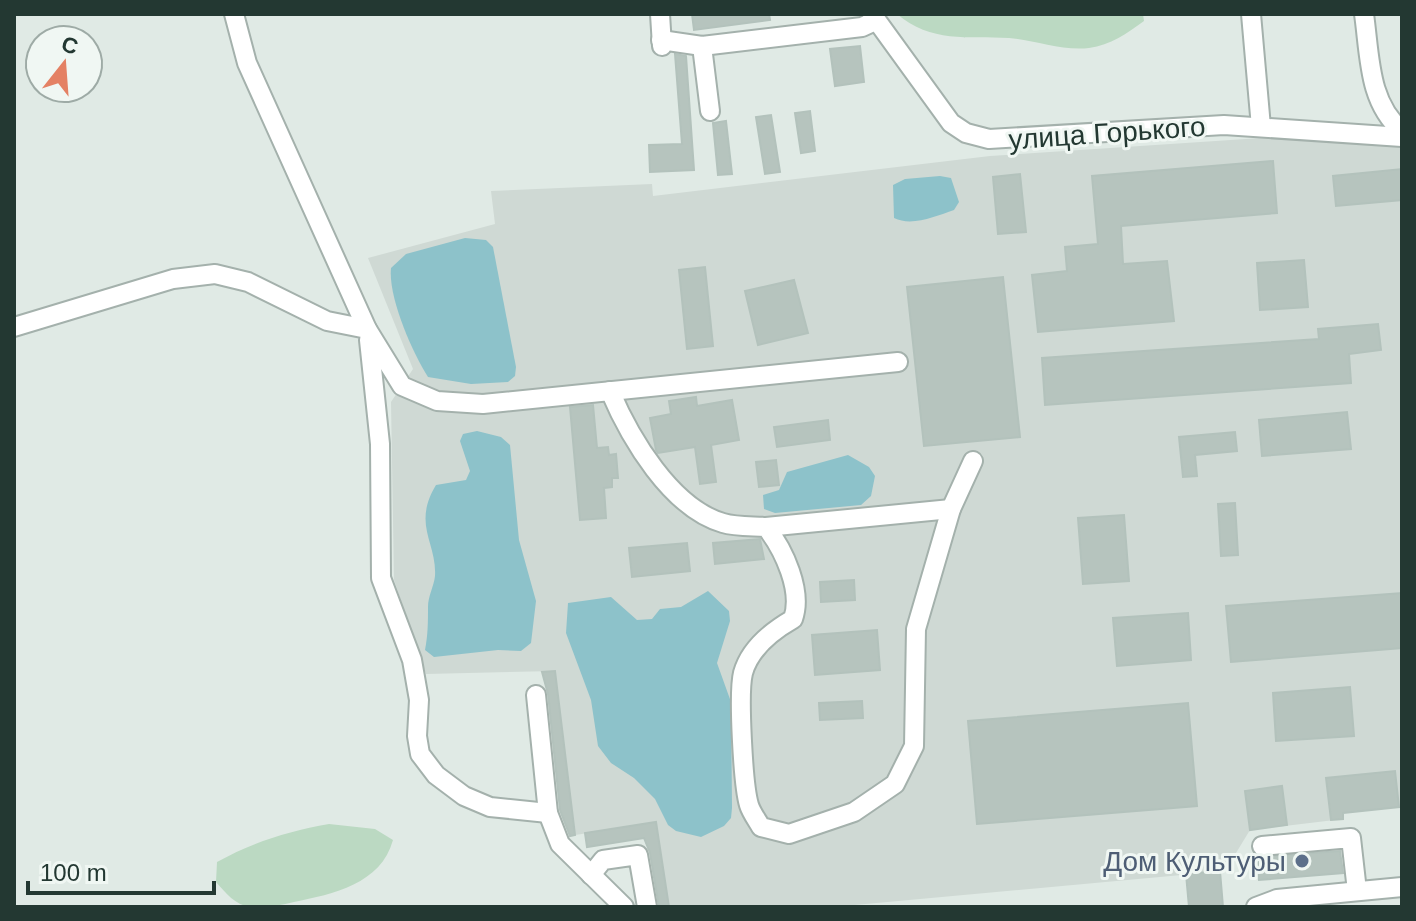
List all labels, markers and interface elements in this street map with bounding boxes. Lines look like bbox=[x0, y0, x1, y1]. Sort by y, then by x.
north arrow bbox=[24, 24, 104, 104]
text: С bbox=[58, 31, 81, 60]
street label: улица Горького bbox=[1008, 111, 1206, 155]
scale bar bbox=[28, 845, 214, 895]
place label: Дом Культуры bbox=[1103, 846, 1286, 877]
marker: Дом Культуры bbox=[1293, 852, 1311, 870]
text: 100 m bbox=[40, 859, 107, 886]

